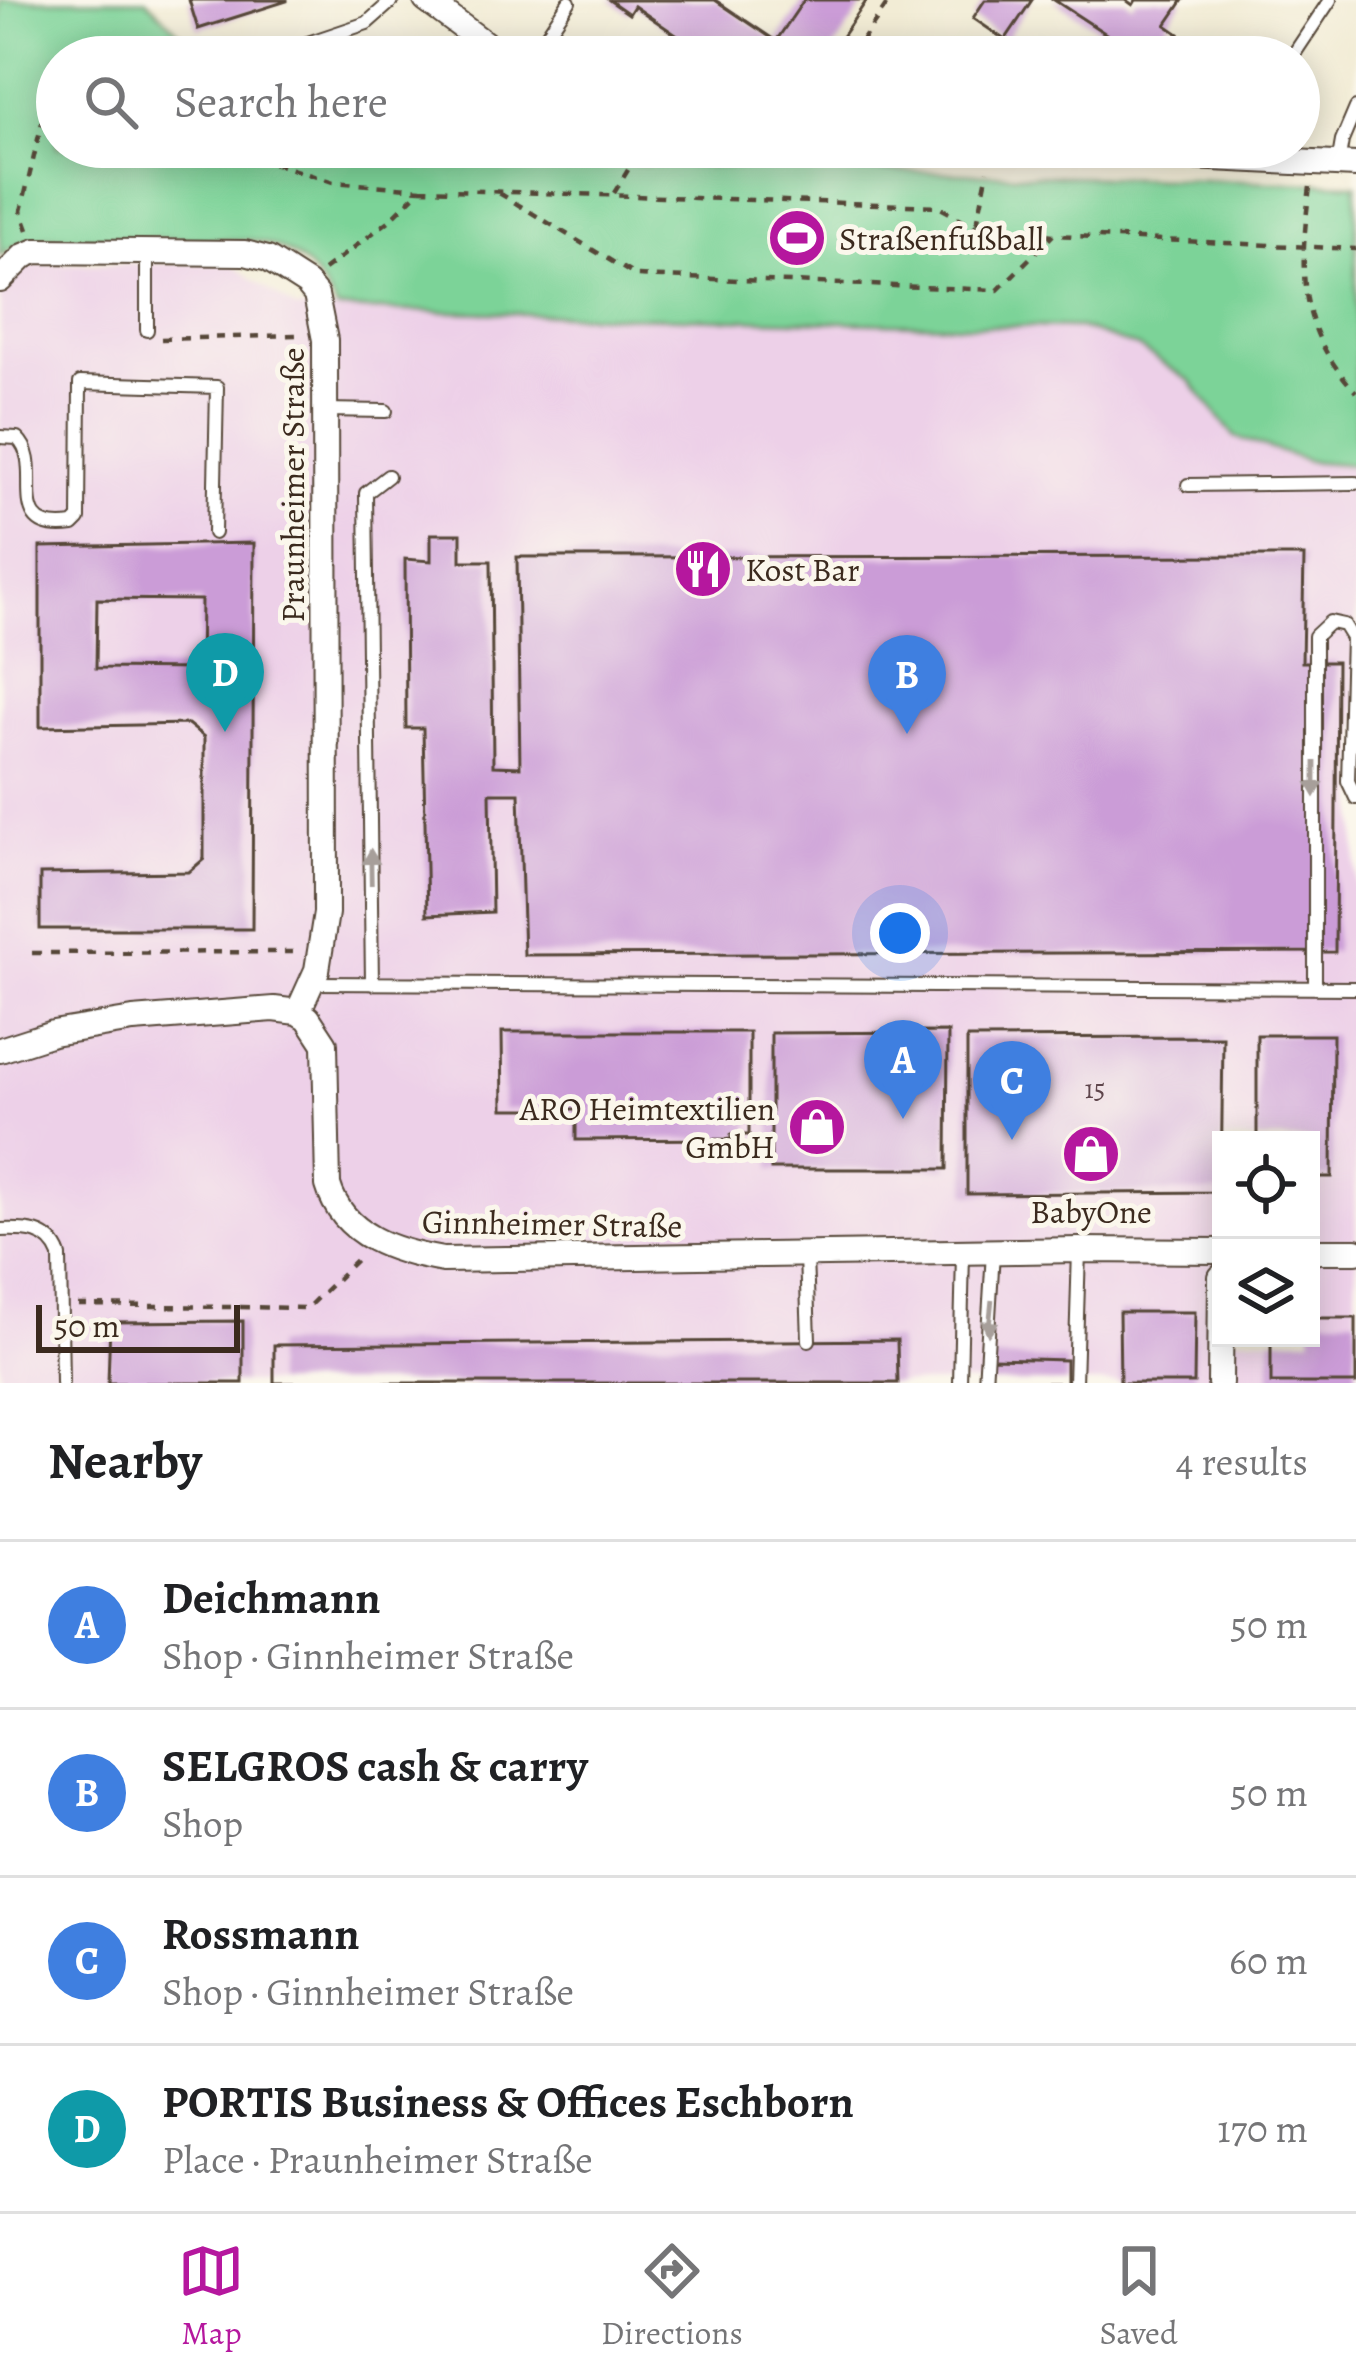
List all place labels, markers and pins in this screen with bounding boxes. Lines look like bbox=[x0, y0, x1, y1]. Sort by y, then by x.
sports icon: Straßenfußball bbox=[766, 207, 828, 269]
place label: Straßenfußball bbox=[839, 216, 1044, 261]
restaurant icon: Kost Bar bbox=[672, 538, 734, 600]
place label: Kost Bar bbox=[745, 547, 860, 592]
pin: D bbox=[186, 633, 264, 732]
pin: B bbox=[868, 635, 946, 734]
pin: A bbox=[864, 1020, 942, 1119]
pin: C bbox=[973, 1041, 1051, 1140]
place label: ARO Heimtextilien GmbH bbox=[519, 1086, 775, 1169]
shop icon: ARO Heimtextilien GmbH bbox=[786, 1096, 848, 1158]
shop icon: BabyOne bbox=[1060, 1123, 1122, 1185]
place label: BabyOne bbox=[1030, 1189, 1152, 1234]

